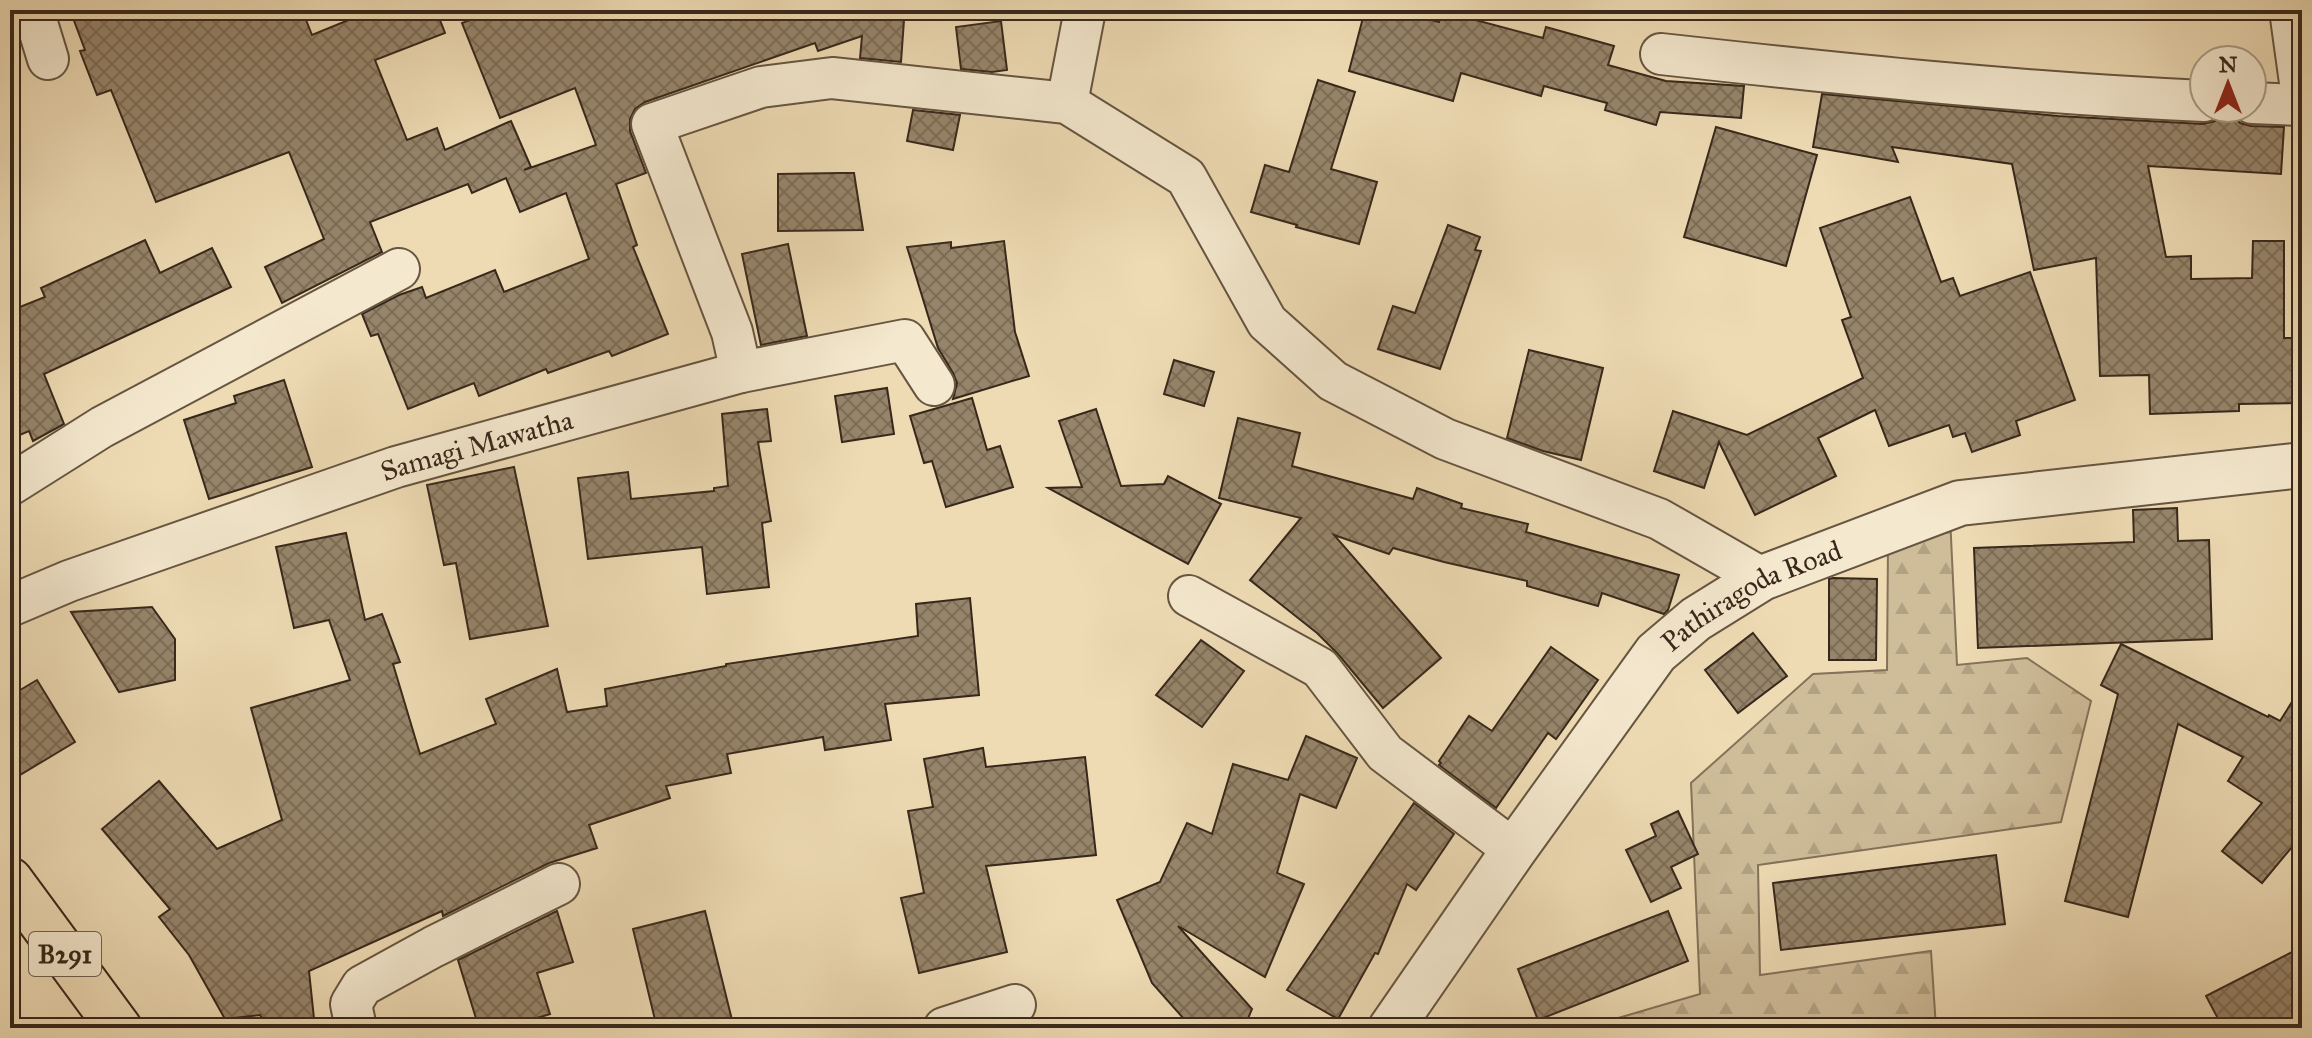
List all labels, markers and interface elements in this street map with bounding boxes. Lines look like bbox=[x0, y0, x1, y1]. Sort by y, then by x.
north arrow bbox=[2188, 44, 2268, 124]
text: N bbox=[2219, 51, 2238, 78]
street label: Samagi Mawatha bbox=[376, 402, 577, 489]
street label: Pathiragoda Road bbox=[1654, 532, 1846, 659]
road number: B291 bbox=[29, 932, 101, 976]

